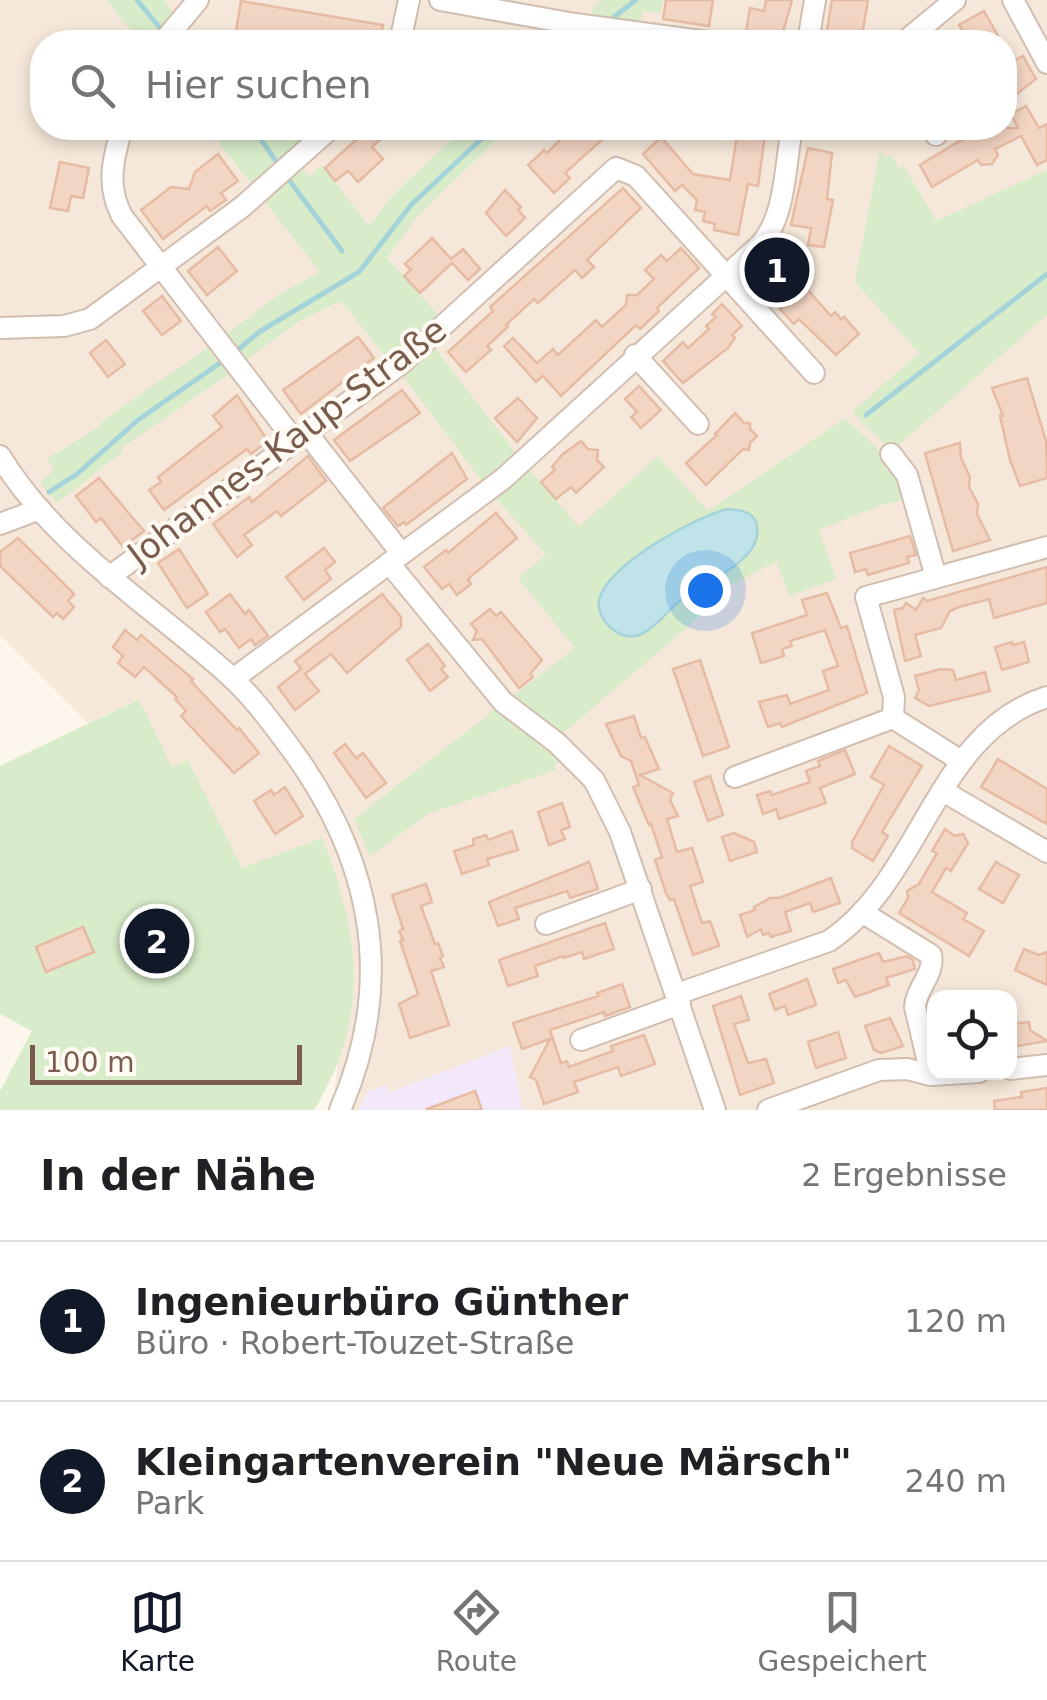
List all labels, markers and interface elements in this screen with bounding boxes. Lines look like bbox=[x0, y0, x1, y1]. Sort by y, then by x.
search box bbox=[30, 30, 1017, 140]
icon: search bbox=[65, 58, 120, 113]
text: Hier suchen bbox=[145, 63, 372, 107]
pin: 1 bbox=[744, 232, 810, 308]
street label: Johannes-Kaup-Straße bbox=[118, 309, 454, 576]
your location bbox=[680, 565, 731, 616]
pin: 2 bbox=[124, 904, 190, 978]
map controls bbox=[927, 990, 1017, 1080]
button: locate bbox=[927, 990, 1017, 1080]
scale bar bbox=[30, 1040, 302, 1084]
text: 100 m bbox=[45, 1046, 135, 1079]
text: In der Nähe bbox=[40, 1151, 316, 1200]
text: 2 Ergebnisse bbox=[801, 1156, 1007, 1194]
text: Ingenieurbüro Günther bbox=[135, 1280, 628, 1324]
text: 1 bbox=[61, 1302, 84, 1340]
text: 120 m bbox=[905, 1302, 1007, 1340]
text: Büro · Robert-Touzet-Straße bbox=[135, 1324, 574, 1362]
text: Kleingartenverein "Neue Märsch" bbox=[135, 1440, 852, 1484]
text: 2 bbox=[61, 1462, 84, 1500]
text: 240 m bbox=[905, 1462, 1007, 1500]
text: Park bbox=[135, 1484, 204, 1522]
tab: Karte bbox=[120, 1585, 195, 1678]
tab: Route bbox=[436, 1585, 517, 1678]
tab: Gespeichert bbox=[758, 1585, 927, 1678]

